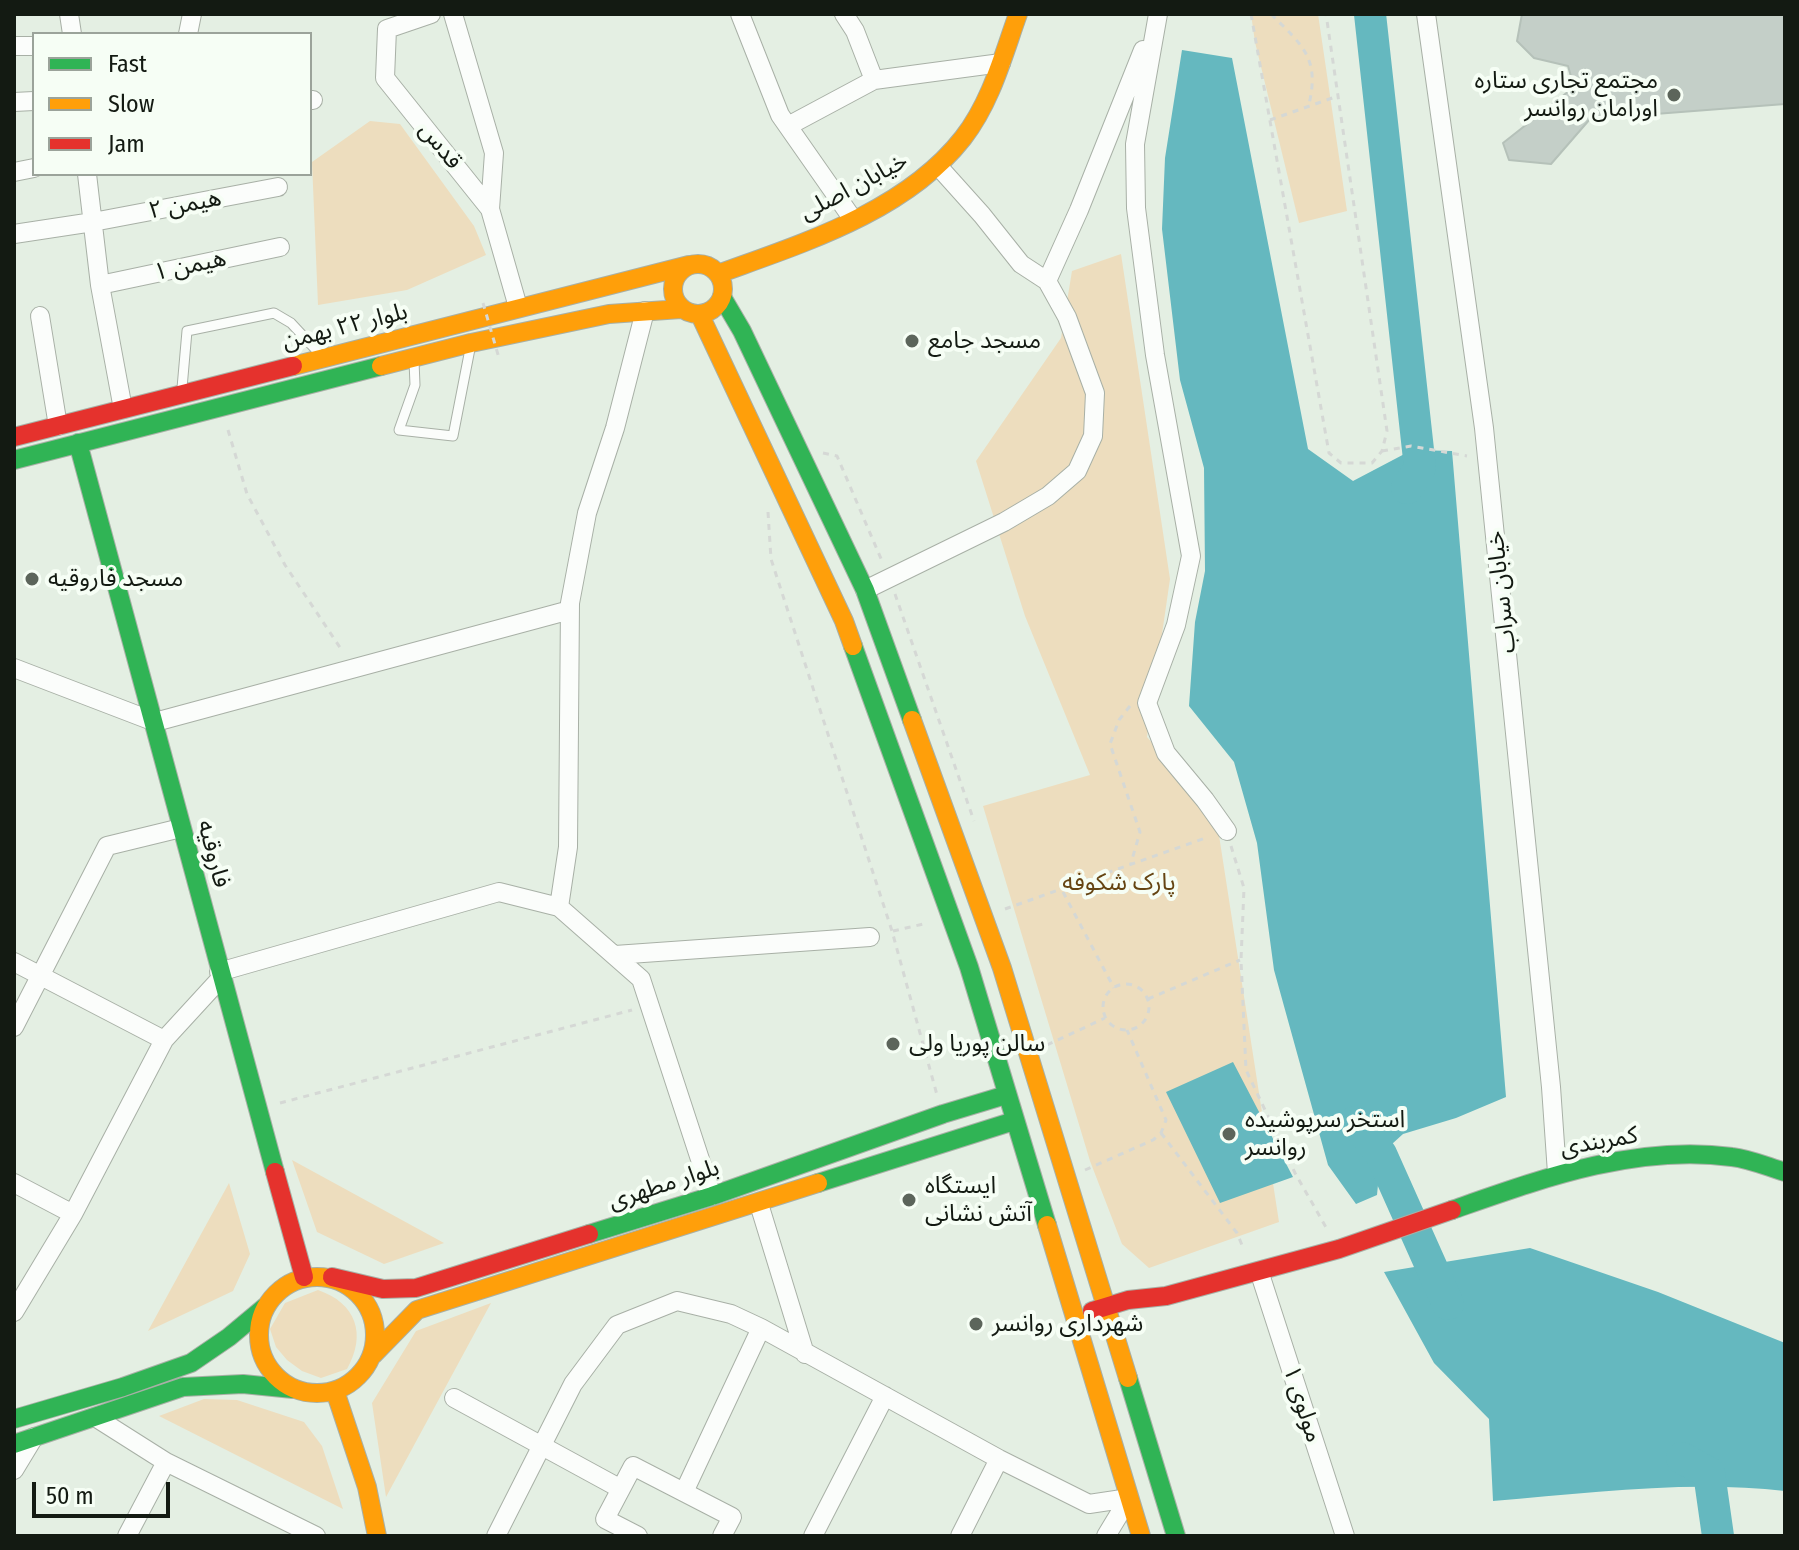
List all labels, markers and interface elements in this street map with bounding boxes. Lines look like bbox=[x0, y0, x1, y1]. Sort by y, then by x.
legend bbox=[32, 32, 312, 176]
text: Fast bbox=[108, 50, 147, 78]
place label: مجتمع تجاری ستاره اورامان روانسر bbox=[1474, 67, 1658, 123]
marker: مجتمع تجاری ستاره اورامان روانسر bbox=[1665, 86, 1683, 104]
text: Slow bbox=[108, 90, 154, 118]
street label: قدس bbox=[412, 117, 468, 175]
text: Jam bbox=[108, 130, 145, 158]
street label: خیابان اصلی bbox=[795, 147, 913, 227]
street label: هیمن ۲ bbox=[146, 184, 224, 226]
street label: هیمن ۱ bbox=[151, 244, 229, 288]
street label: بلوار ۲۲ بهمن bbox=[279, 298, 411, 356]
place label: مسجد جامع bbox=[928, 327, 1041, 355]
marker: مسجد جامع bbox=[903, 332, 921, 350]
street label: خیابان سراب bbox=[1481, 529, 1523, 655]
place label: مسجد فاروقیه bbox=[48, 565, 183, 593]
marker: مسجد فاروقیه bbox=[23, 570, 41, 588]
street label: فاروقیه bbox=[190, 817, 236, 891]
park label: پارک شکوفه bbox=[1062, 869, 1176, 897]
place label: سالن پوریا ولی bbox=[909, 1030, 1045, 1058]
marker: سالن پوریا ولی bbox=[884, 1035, 902, 1053]
place label: استخر سرپوشیده روانسر bbox=[1245, 1106, 1405, 1162]
street label: کمربندی bbox=[1558, 1121, 1640, 1163]
marker: استخر سرپوشیده روانسر bbox=[1220, 1125, 1238, 1143]
street label: بلوار مطهری bbox=[605, 1154, 723, 1216]
place label: ایستگاه آتش نشانی bbox=[925, 1172, 1032, 1228]
marker: ایستگاه آتش نشانی bbox=[900, 1191, 918, 1209]
place label: شهرداری روانسر bbox=[992, 1310, 1143, 1338]
marker: شهرداری روانسر bbox=[967, 1315, 985, 1333]
street label: مولوی ۱ bbox=[1276, 1362, 1328, 1446]
scale bar bbox=[36, 1466, 174, 1516]
text: 50 m bbox=[46, 1482, 94, 1510]

